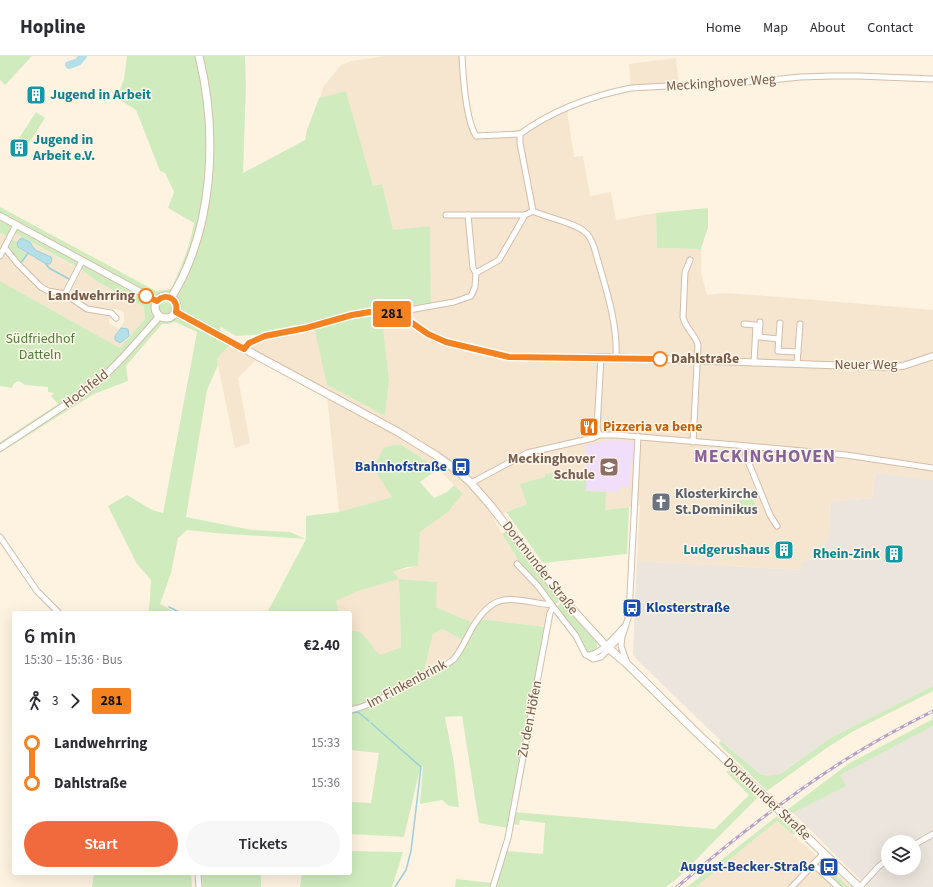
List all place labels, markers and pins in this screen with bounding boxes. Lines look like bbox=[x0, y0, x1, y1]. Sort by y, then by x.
building icon: Jugend in Arbeit bbox=[25, 84, 47, 106]
place label: Jugend in Arbeit bbox=[50, 85, 152, 105]
place label: Jugend in Arbeit e.V. bbox=[32, 130, 95, 166]
building icon: Jugend in Arbeit e.V. bbox=[8, 137, 30, 159]
place label: Landwehrring bbox=[48, 286, 136, 306]
marker: Landwehrring bbox=[138, 288, 154, 304]
place label: Dahlstraße bbox=[671, 349, 739, 369]
marker: Dahlstraße bbox=[652, 351, 668, 367]
restaurant icon: Pizzeria va bene bbox=[578, 416, 600, 438]
place label: Pizzeria va bene bbox=[603, 417, 703, 437]
place label: Meckinghover Schule bbox=[508, 449, 595, 485]
bus stop icon: Bahnhofstraße bbox=[450, 456, 472, 478]
school or university icon: Meckinghover Schule bbox=[598, 456, 620, 478]
place label: Bahnhofstraße bbox=[355, 457, 447, 477]
place label: Klosterkirche St.Dominikus bbox=[675, 484, 758, 520]
church icon: Klosterkirche St.Dominikus bbox=[650, 491, 672, 513]
building icon: Ludgerushaus bbox=[773, 539, 795, 561]
place label: Ludgerushaus bbox=[683, 540, 770, 560]
building icon: Rhein-Zink bbox=[883, 543, 905, 565]
place label: Rhein-Zink bbox=[813, 544, 880, 564]
bus stop icon: Klosterstraße bbox=[621, 597, 643, 619]
place label: Klosterstraße bbox=[646, 598, 730, 618]
bus stop icon: August-Becker-Straße bbox=[818, 856, 840, 878]
place label: August-Becker-Straße bbox=[680, 857, 815, 877]

